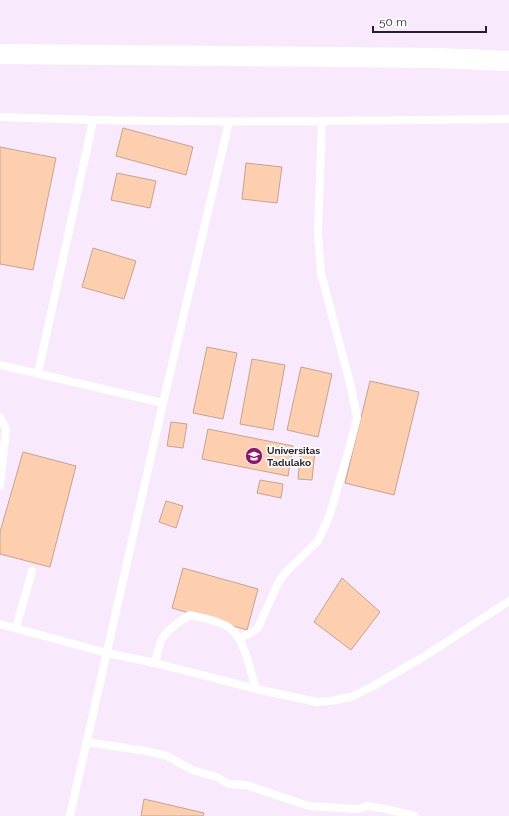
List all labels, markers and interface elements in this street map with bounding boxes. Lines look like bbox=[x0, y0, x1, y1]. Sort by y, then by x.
scale bar bbox=[373, 8, 486, 34]
text: 50 m bbox=[379, 15, 407, 29]
place label: Universitas Tadulako bbox=[267, 445, 320, 468]
school or university icon: Universitas Tadulako bbox=[244, 446, 264, 466]

